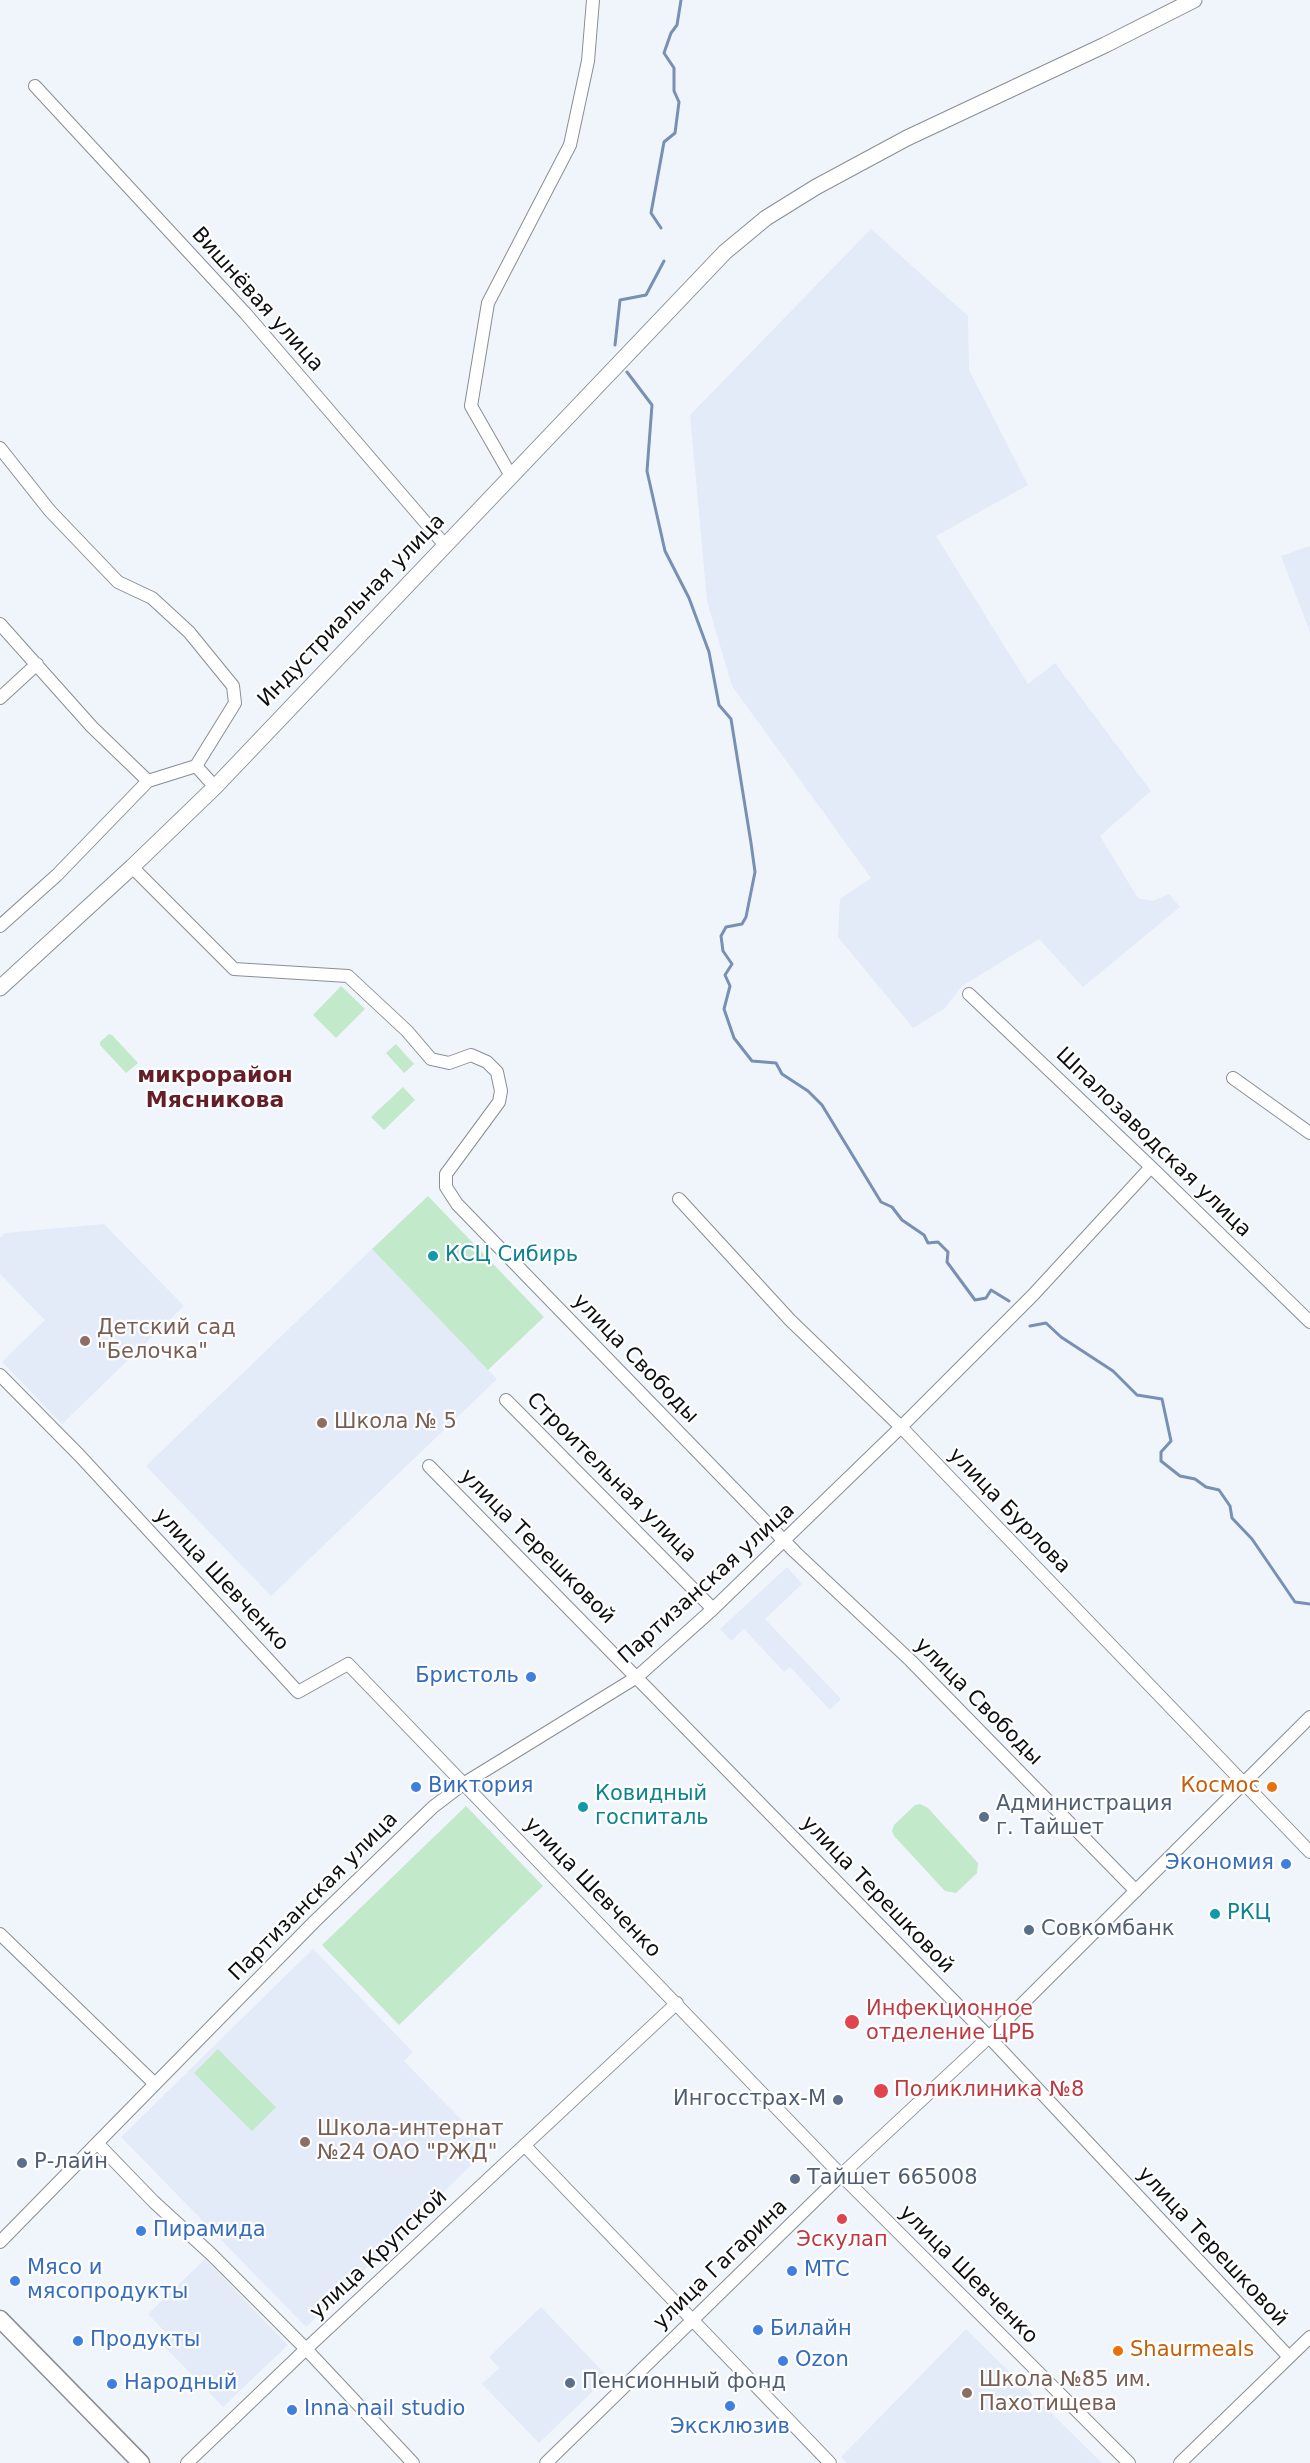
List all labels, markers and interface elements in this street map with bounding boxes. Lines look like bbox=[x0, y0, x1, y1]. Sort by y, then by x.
street label: Вишнёвая улица bbox=[186, 223, 328, 377]
street label: Индустриальная улица bbox=[253, 509, 451, 713]
street label: Шпалозаводская улица bbox=[1050, 1043, 1256, 1243]
district label: микрорайон Мясникова bbox=[137, 1063, 293, 1114]
place label: КСЦ Сибирь bbox=[445, 1243, 578, 1269]
marker: КСЦ Сибирь bbox=[426, 1249, 440, 1263]
street label: улица Свободы bbox=[567, 1289, 703, 1429]
place label: Детский сад "Белочка" bbox=[97, 1316, 236, 1366]
marker: Детский сад "Белочка" bbox=[78, 1334, 92, 1348]
street label: Строительная улица bbox=[521, 1388, 701, 1568]
place label: Школа № 5 bbox=[334, 1410, 457, 1436]
marker: Школа № 5 bbox=[315, 1416, 329, 1430]
street label: улица Бурлова bbox=[943, 1443, 1075, 1579]
street label: улица Терешковой bbox=[454, 1464, 620, 1630]
street label: Партизанская улица bbox=[614, 1498, 800, 1670]
street label: улица Шевченко bbox=[148, 1504, 294, 1656]
street label: улица Свободы bbox=[909, 1633, 1047, 1771]
place label: Бристоль bbox=[415, 1664, 519, 1690]
marker: Бристоль bbox=[524, 1670, 538, 1684]
place label: Виктория bbox=[428, 1774, 533, 1800]
place label: Космос bbox=[1180, 1774, 1260, 1800]
marker: Виктория bbox=[409, 1780, 423, 1794]
marker: Космос bbox=[1265, 1780, 1279, 1794]
place label: Ковидный госпиталь bbox=[595, 1782, 709, 1832]
place label: Администрация г. Тайшет bbox=[996, 1792, 1172, 1842]
marker: Ковидный госпиталь bbox=[576, 1800, 590, 1814]
street label: Партизанская улица bbox=[224, 1807, 404, 1987]
marker: Администрация г. Тайшет bbox=[977, 1810, 991, 1824]
street label: улица Терешковой bbox=[795, 1811, 959, 1979]
street label: улица Шевченко bbox=[518, 1812, 666, 1964]
place label: Экономия bbox=[1165, 1851, 1274, 1877]
marker: Экономия bbox=[1279, 1857, 1293, 1871]
place label: РКЦ bbox=[1227, 1901, 1271, 1927]
marker: РКЦ bbox=[1208, 1907, 1222, 1921]
place label: Совкомбанк bbox=[1041, 1917, 1174, 1943]
marker: Совкомбанк bbox=[1022, 1923, 1036, 1937]
place label: Инфекционное отделение ЦРБ bbox=[866, 1997, 1035, 2047]
marker: Инфекционное отделение ЦРБ bbox=[843, 2013, 861, 2031]
place label: Поликлиника №8 bbox=[894, 2078, 1084, 2104]
marker: Поликлиника №8 bbox=[872, 2082, 890, 2100]
place label: Ингосстрах-М bbox=[673, 2087, 826, 2113]
marker: Ингосстрах-М bbox=[831, 2093, 845, 2107]
place label: Школа-интернат №24 ОАО "РЖД" bbox=[317, 2117, 504, 2167]
marker: Школа-интернат №24 ОАО "РЖД" bbox=[298, 2135, 312, 2149]
place label: Р-лайн bbox=[34, 2150, 108, 2176]
marker: Р-лайн bbox=[15, 2156, 29, 2170]
street label: улица Терешковой bbox=[1132, 2162, 1292, 2332]
place label: Тайшет 665008 bbox=[807, 2166, 978, 2192]
marker: Тайшет 665008 bbox=[788, 2172, 802, 2186]
street label: улица Крупской bbox=[305, 2185, 453, 2325]
street label: улица Гагарина bbox=[649, 2195, 793, 2335]
street label: улица Шевченко bbox=[893, 2200, 1043, 2350]
marker: Эскулап bbox=[835, 2212, 849, 2226]
place label: Пирамида bbox=[153, 2218, 266, 2244]
marker: Пирамида bbox=[134, 2224, 148, 2238]
place label: Эскулап bbox=[796, 2228, 888, 2254]
place label: Мясо и мясопродукты bbox=[27, 2256, 188, 2306]
place label: МТС bbox=[804, 2258, 850, 2284]
marker: МТС bbox=[785, 2264, 799, 2278]
marker: Мясо и мясопродукты bbox=[8, 2274, 22, 2288]
place label: Билайн bbox=[770, 2317, 852, 2343]
marker: Билайн bbox=[751, 2323, 765, 2337]
place label: Продукты bbox=[90, 2328, 200, 2354]
marker: Продукты bbox=[71, 2334, 85, 2348]
place label: Shaurmeals bbox=[1130, 2338, 1254, 2364]
marker: Shaurmeals bbox=[1111, 2344, 1125, 2358]
place label: Ozon bbox=[795, 2348, 849, 2374]
marker: Ozon bbox=[776, 2354, 790, 2368]
place label: Школа №85 им. Пахотищева bbox=[979, 2368, 1151, 2418]
place label: Пенсионный фонд bbox=[582, 2370, 786, 2396]
place label: Народный bbox=[124, 2371, 237, 2397]
marker: Пенсионный фонд bbox=[563, 2376, 577, 2390]
marker: Народный bbox=[105, 2377, 119, 2391]
marker: Школа №85 им. Пахотищева bbox=[960, 2386, 974, 2400]
place label: Inna nail studio bbox=[304, 2397, 465, 2423]
marker: Эксклюзив bbox=[723, 2399, 737, 2413]
marker: Inna nail studio bbox=[285, 2403, 299, 2417]
place label: Эксклюзив bbox=[670, 2415, 790, 2441]

